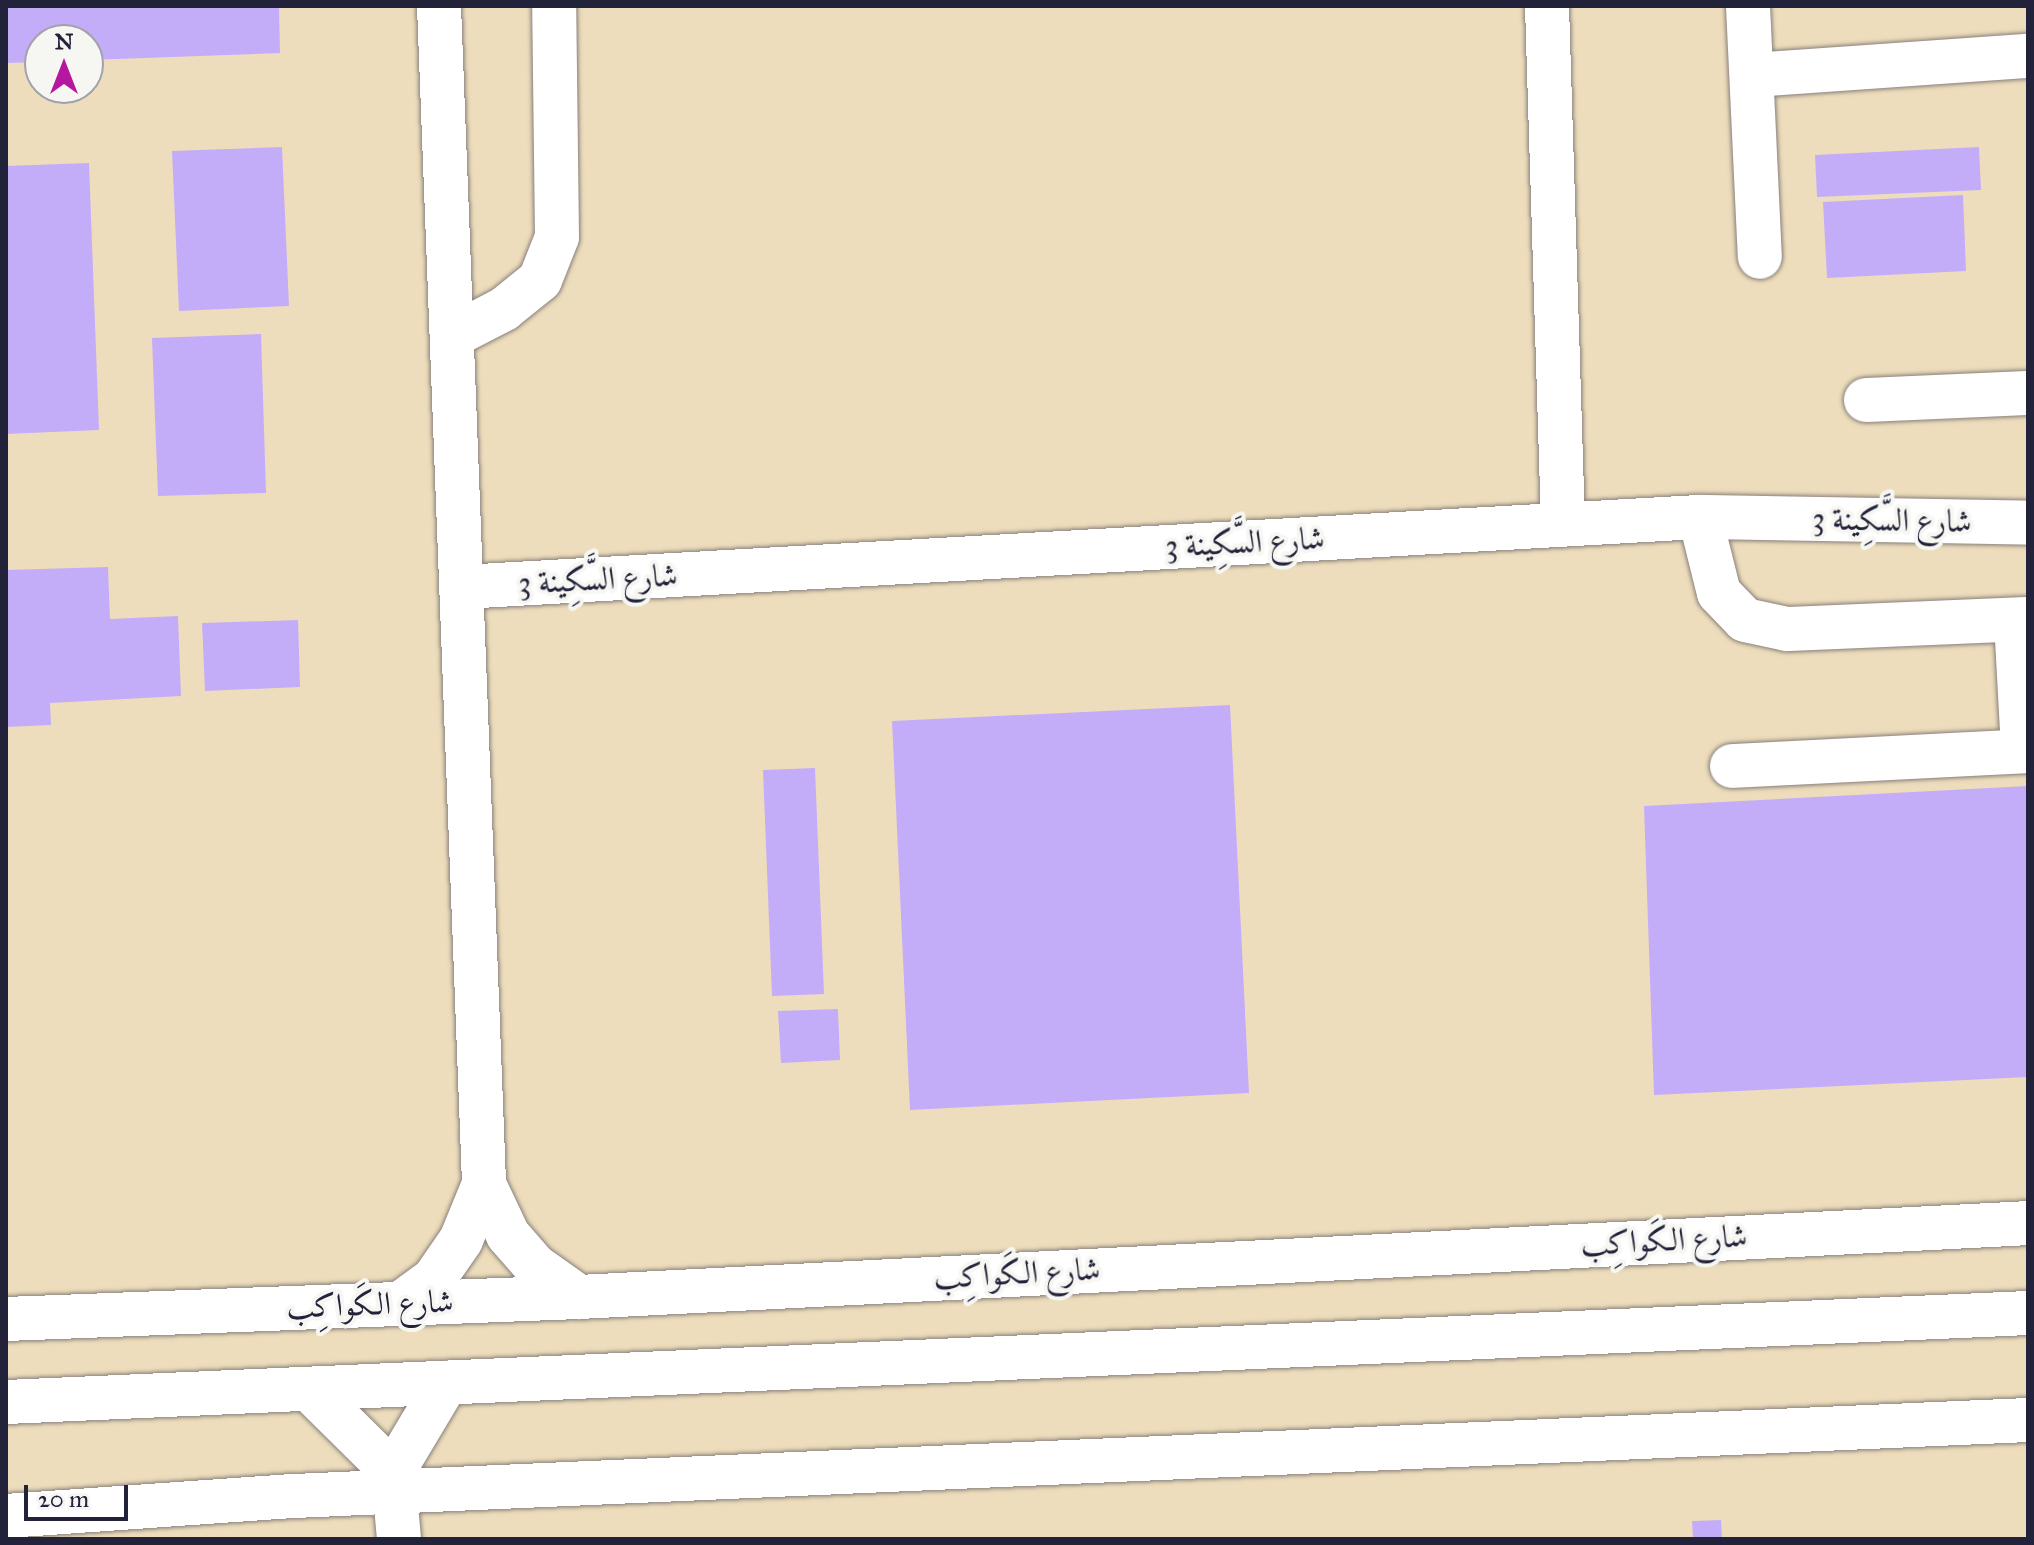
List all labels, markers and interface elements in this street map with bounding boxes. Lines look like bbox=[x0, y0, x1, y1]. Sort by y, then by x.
north arrow bbox=[24, 24, 104, 104]
text: N bbox=[55, 28, 73, 55]
street label: شارع السَّكِينة 3 bbox=[1812, 500, 1972, 542]
street label: شارع السَّكِينة 3 bbox=[1164, 520, 1326, 566]
street label: شارع السَّكِينة 3 bbox=[517, 557, 679, 603]
street label: شارع الكَواكِب bbox=[1580, 1217, 1748, 1265]
street label: شارع الكَواكِب bbox=[933, 1250, 1101, 1298]
street label: شارع الكَواكِب bbox=[286, 1283, 454, 1327]
scale bar bbox=[28, 1469, 132, 1519]
text: 20 m bbox=[38, 1484, 89, 1514]

